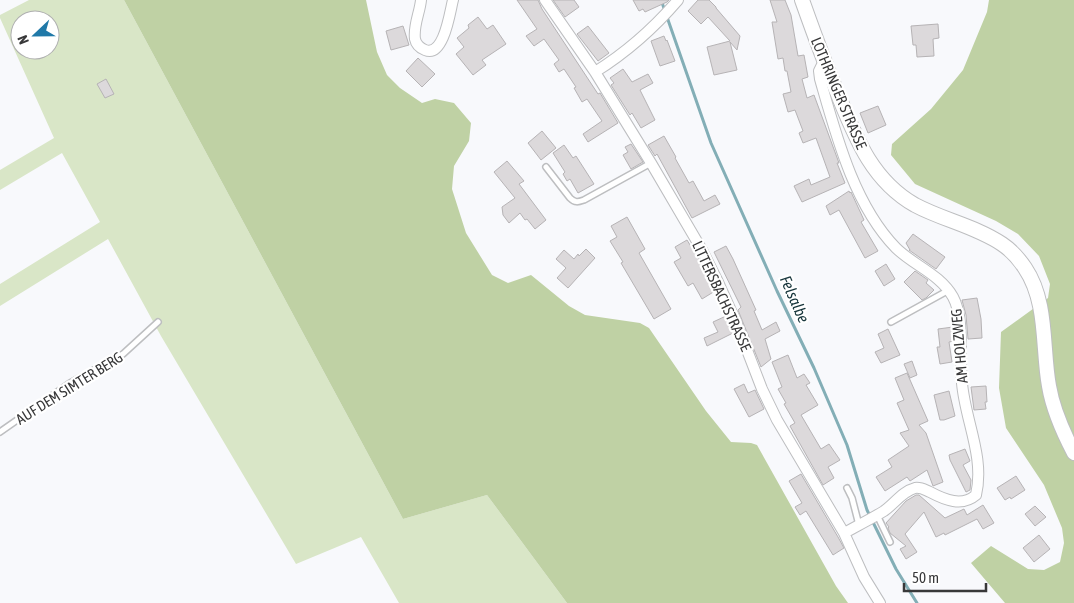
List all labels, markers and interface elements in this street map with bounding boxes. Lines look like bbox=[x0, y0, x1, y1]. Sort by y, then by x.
north arrow bbox=[10, 10, 60, 60]
text: N bbox=[14, 33, 32, 47]
street label: LOTHRINGER STRASSE bbox=[808, 34, 871, 152]
street label: LITTERSBACHSTRASSE bbox=[689, 238, 755, 354]
water label: Felsalbe bbox=[777, 273, 813, 325]
street label: AM HOLZWEG bbox=[947, 308, 971, 384]
street label: AUF DEM SIMTER BERG bbox=[12, 348, 126, 428]
scale bar bbox=[904, 560, 986, 592]
text: 50 m bbox=[912, 569, 939, 586]

